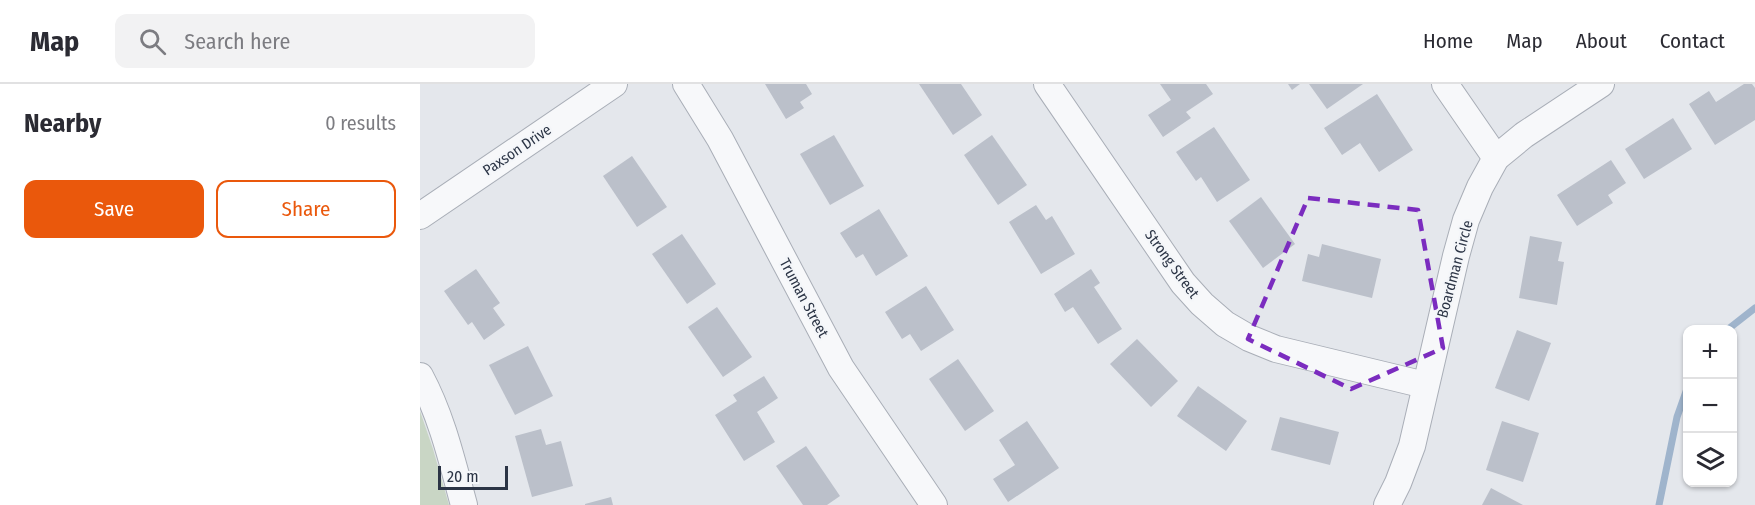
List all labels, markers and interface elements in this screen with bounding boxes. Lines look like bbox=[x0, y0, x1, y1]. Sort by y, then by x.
search box bbox=[115, 14, 535, 68]
text: Map bbox=[30, 25, 79, 58]
icon: search bbox=[136, 25, 169, 58]
text: Search here bbox=[184, 28, 290, 55]
text: Home bbox=[1423, 28, 1473, 54]
text: Map bbox=[1506, 28, 1543, 54]
text: About bbox=[1576, 28, 1627, 54]
text: Contact bbox=[1660, 28, 1725, 54]
text: Nearby bbox=[24, 108, 101, 139]
text: 0 results bbox=[325, 111, 396, 135]
street label: Paxson Drive bbox=[479, 121, 555, 179]
button: Save bbox=[24, 180, 204, 238]
button: Share bbox=[216, 180, 396, 238]
street label: Boardman Circle bbox=[1433, 218, 1477, 320]
street label: Strong Street bbox=[1141, 226, 1203, 302]
street label: Truman Street bbox=[776, 255, 832, 341]
map controls bbox=[1683, 325, 1737, 487]
button: + bbox=[1683, 325, 1737, 379]
button: − bbox=[1683, 379, 1737, 433]
button: layers bbox=[1683, 433, 1737, 487]
scale bar bbox=[438, 463, 508, 490]
text: 20 m bbox=[447, 467, 478, 486]

